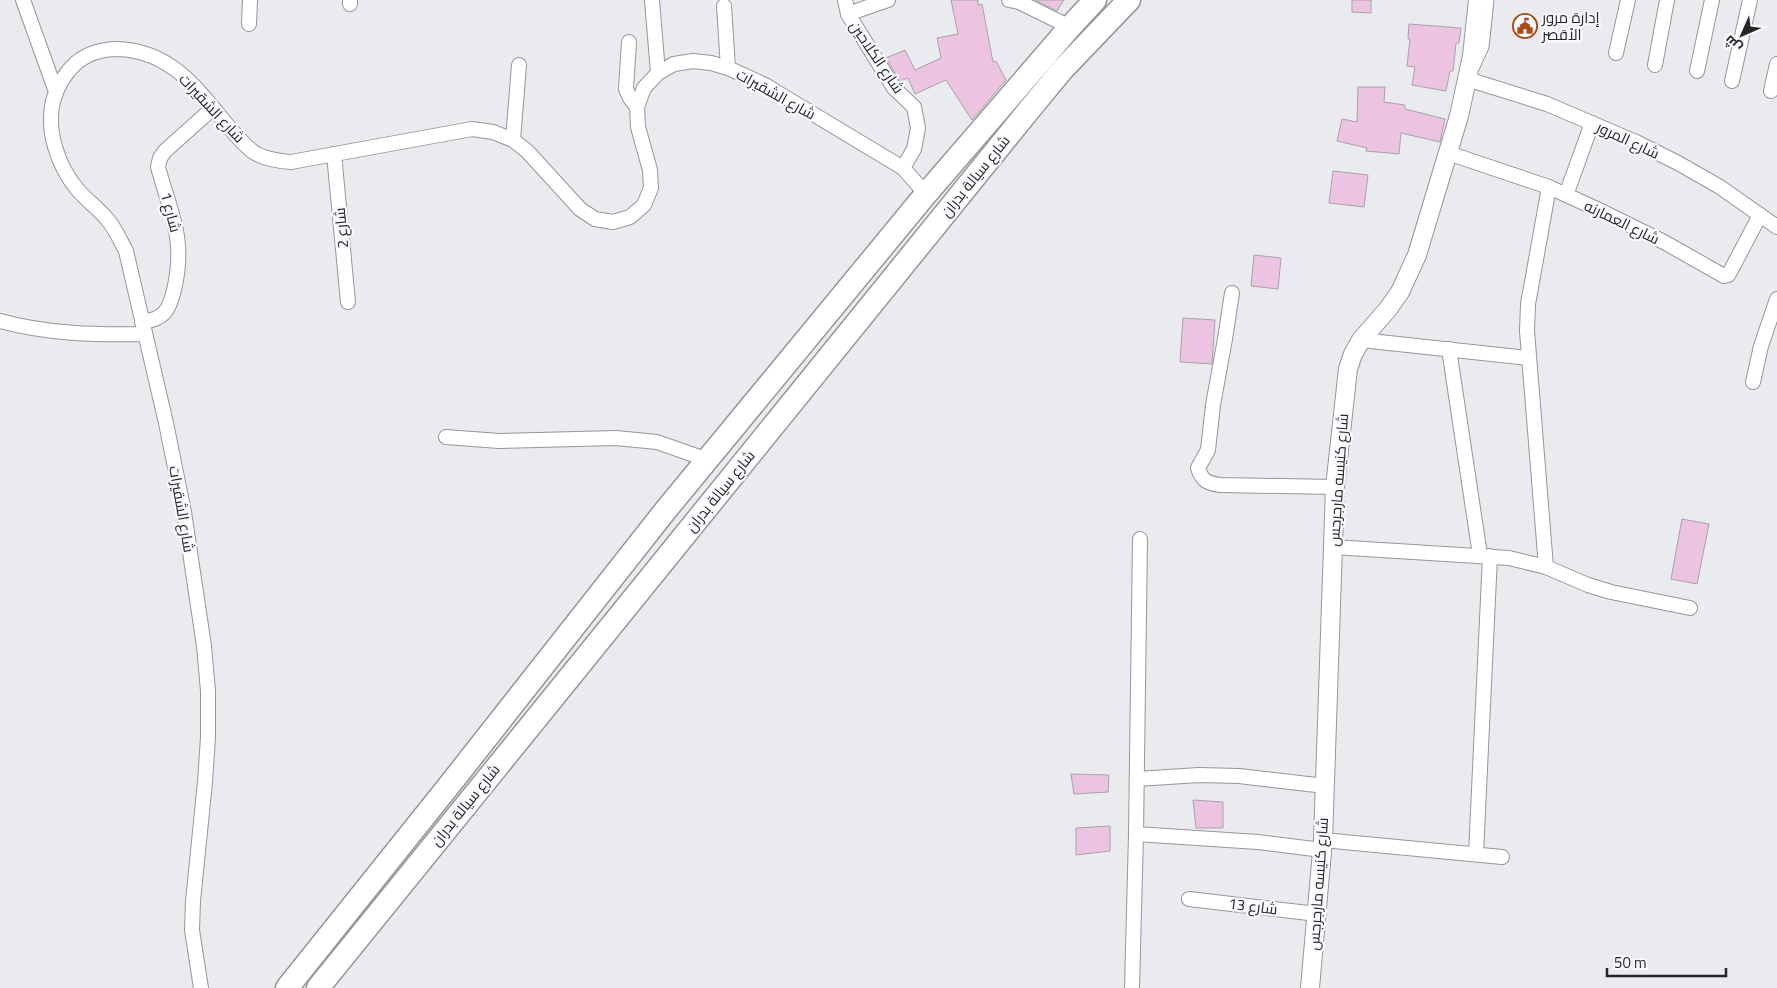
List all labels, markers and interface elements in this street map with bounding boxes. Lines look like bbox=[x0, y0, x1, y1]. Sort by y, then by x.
place label: إدارة مرور الأقصر bbox=[1541, 6, 1600, 46]
north arrow bbox=[1717, 10, 1767, 60]
public building icon: إدارة مرور الأقصر bbox=[1512, 13, 1538, 39]
street label: شارع الكلاحين bbox=[844, 16, 910, 98]
text: ش bbox=[1719, 31, 1746, 58]
street label: شارع الشقيرات bbox=[732, 63, 820, 125]
street label: شارع الشقيرات bbox=[174, 68, 250, 148]
street label: شارع المرور bbox=[1592, 115, 1663, 165]
street label: شارع سيالة بدران bbox=[935, 130, 1015, 222]
street label: شارع 1 bbox=[155, 189, 187, 235]
street label: شارع العمارنه bbox=[1580, 194, 1664, 250]
street label: شارع 2 bbox=[328, 207, 354, 249]
street label: شارع كنيسه مارجرجس bbox=[1322, 413, 1354, 547]
street label: شارع سيالة بدران bbox=[680, 445, 760, 537]
street label: شارع الشقيرات bbox=[163, 464, 201, 554]
street label: شارع سيالة بدران bbox=[425, 759, 505, 851]
street label: شارع كنيسه مارجرجس bbox=[1302, 817, 1334, 951]
street label: شارع 13 bbox=[1227, 892, 1279, 920]
scale bar bbox=[1607, 946, 1726, 978]
text: 50 m bbox=[1614, 951, 1647, 974]

